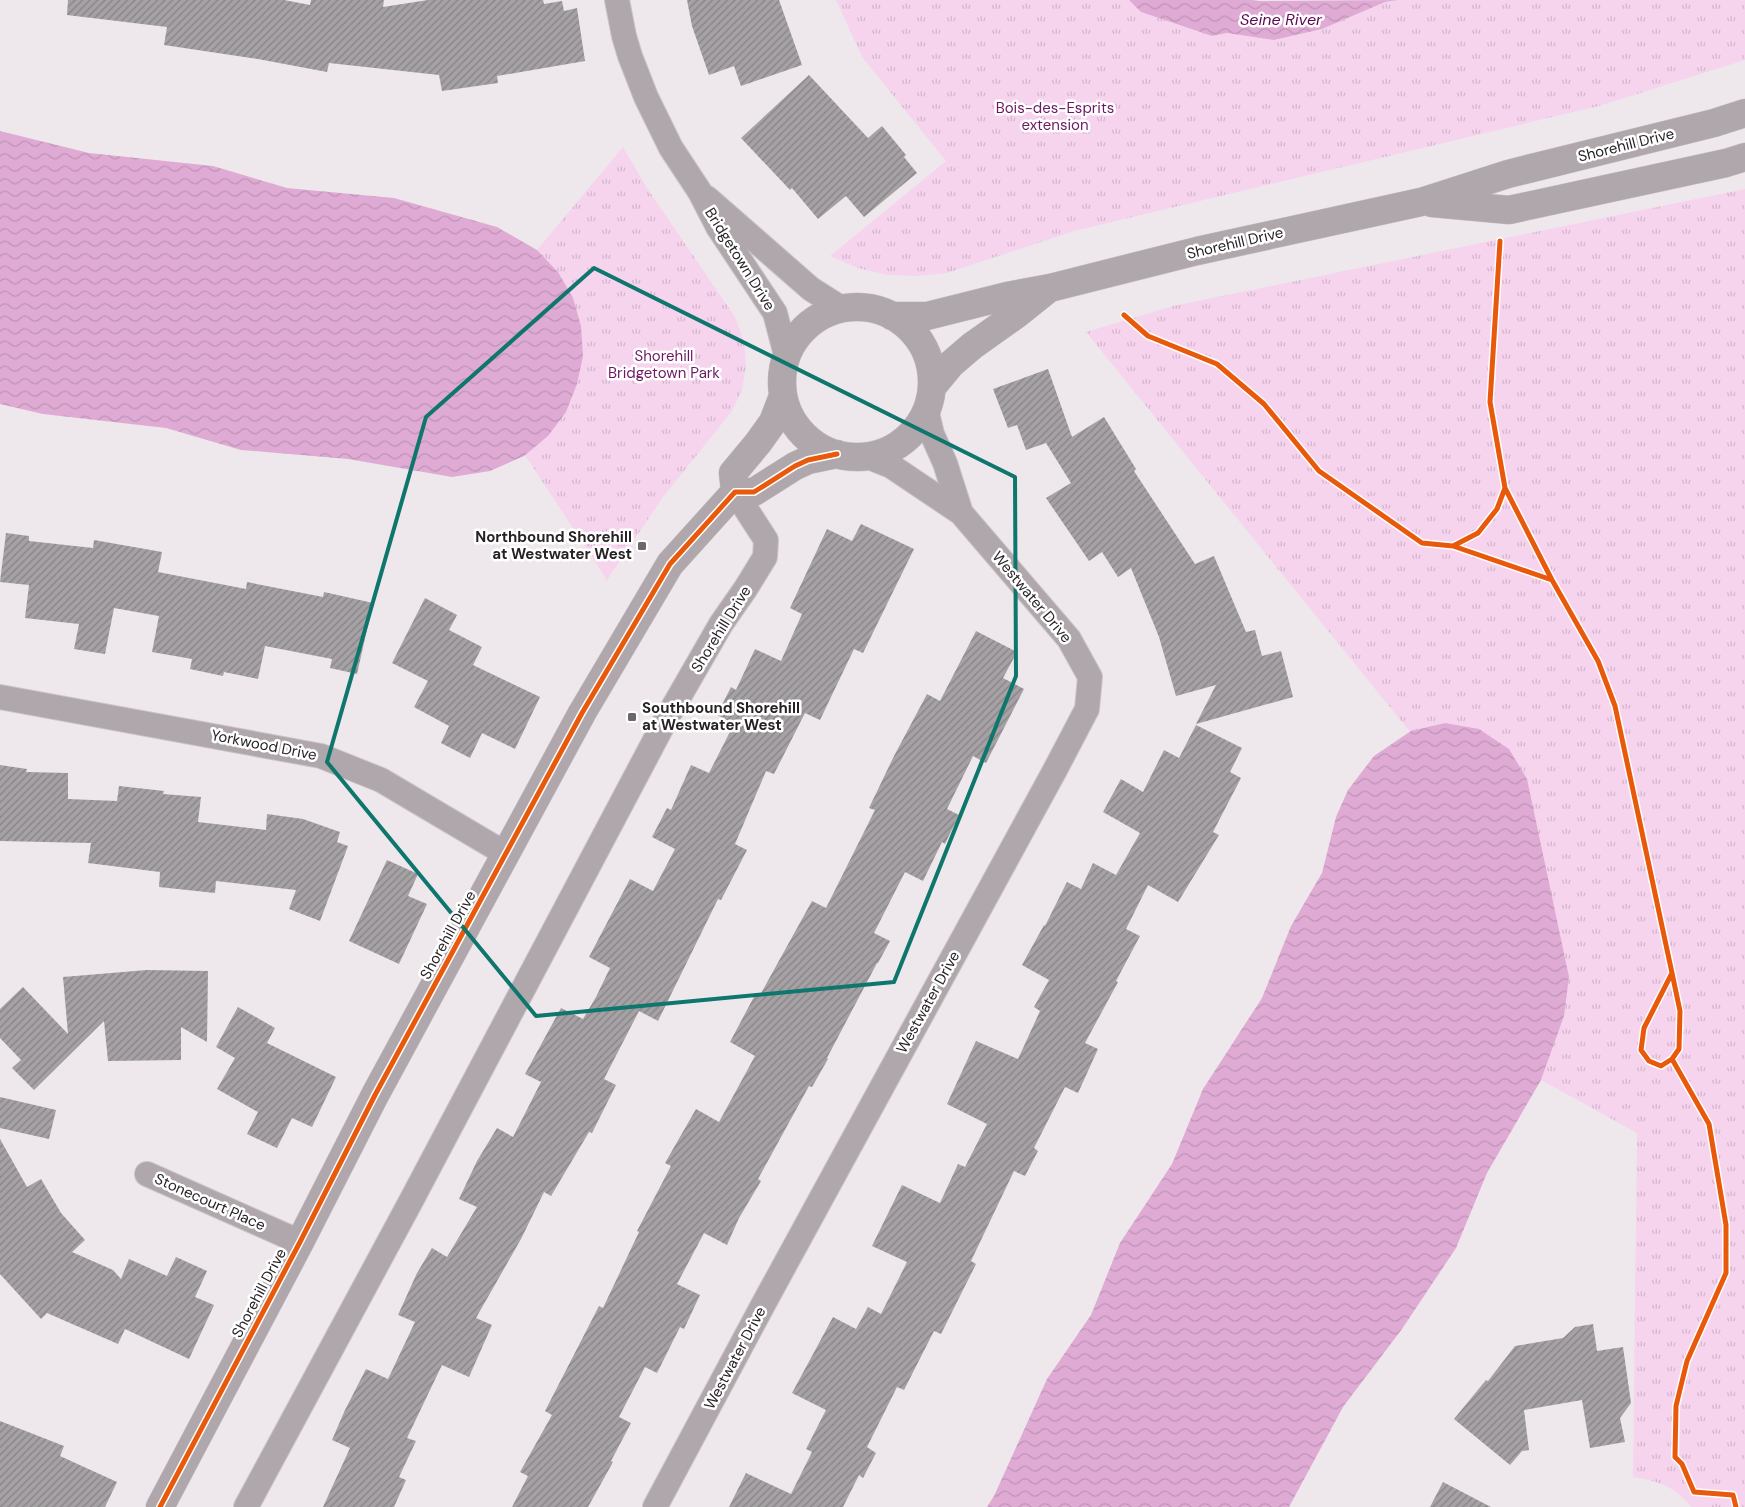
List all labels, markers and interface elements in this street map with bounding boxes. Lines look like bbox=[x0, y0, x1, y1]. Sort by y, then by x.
water label: Seine River bbox=[1240, 9, 1323, 30]
park label: Bois-des-Esprits extension bbox=[996, 98, 1114, 135]
street label: Shorehill Drive bbox=[1576, 123, 1676, 167]
street label: Bridgetown Drive bbox=[700, 204, 780, 314]
street label: Shorehill Drive bbox=[1185, 222, 1285, 264]
park label: Shorehill Bridgetown Park bbox=[608, 346, 720, 383]
place label: Northbound Shorehill at Westwater West bbox=[475, 527, 632, 564]
marker: Northbound Shorehill at Westwater West bbox=[636, 540, 648, 552]
street label: Westwater Drive bbox=[988, 547, 1076, 647]
street label: Shorehill Drive bbox=[686, 582, 756, 676]
place label: Southbound Shorehill at Westwater West bbox=[642, 698, 800, 735]
marker: Southbound Shorehill at Westwater West bbox=[626, 711, 638, 723]
street label: Yorkwood Drive bbox=[209, 725, 319, 765]
street label: Shorehill Drive bbox=[415, 887, 481, 983]
street label: Westwater Drive bbox=[892, 947, 964, 1057]
street label: Stonecourt Place bbox=[151, 1169, 269, 1235]
street label: Shorehill Drive bbox=[227, 1245, 291, 1341]
street label: Westwater Drive bbox=[699, 1303, 771, 1413]

